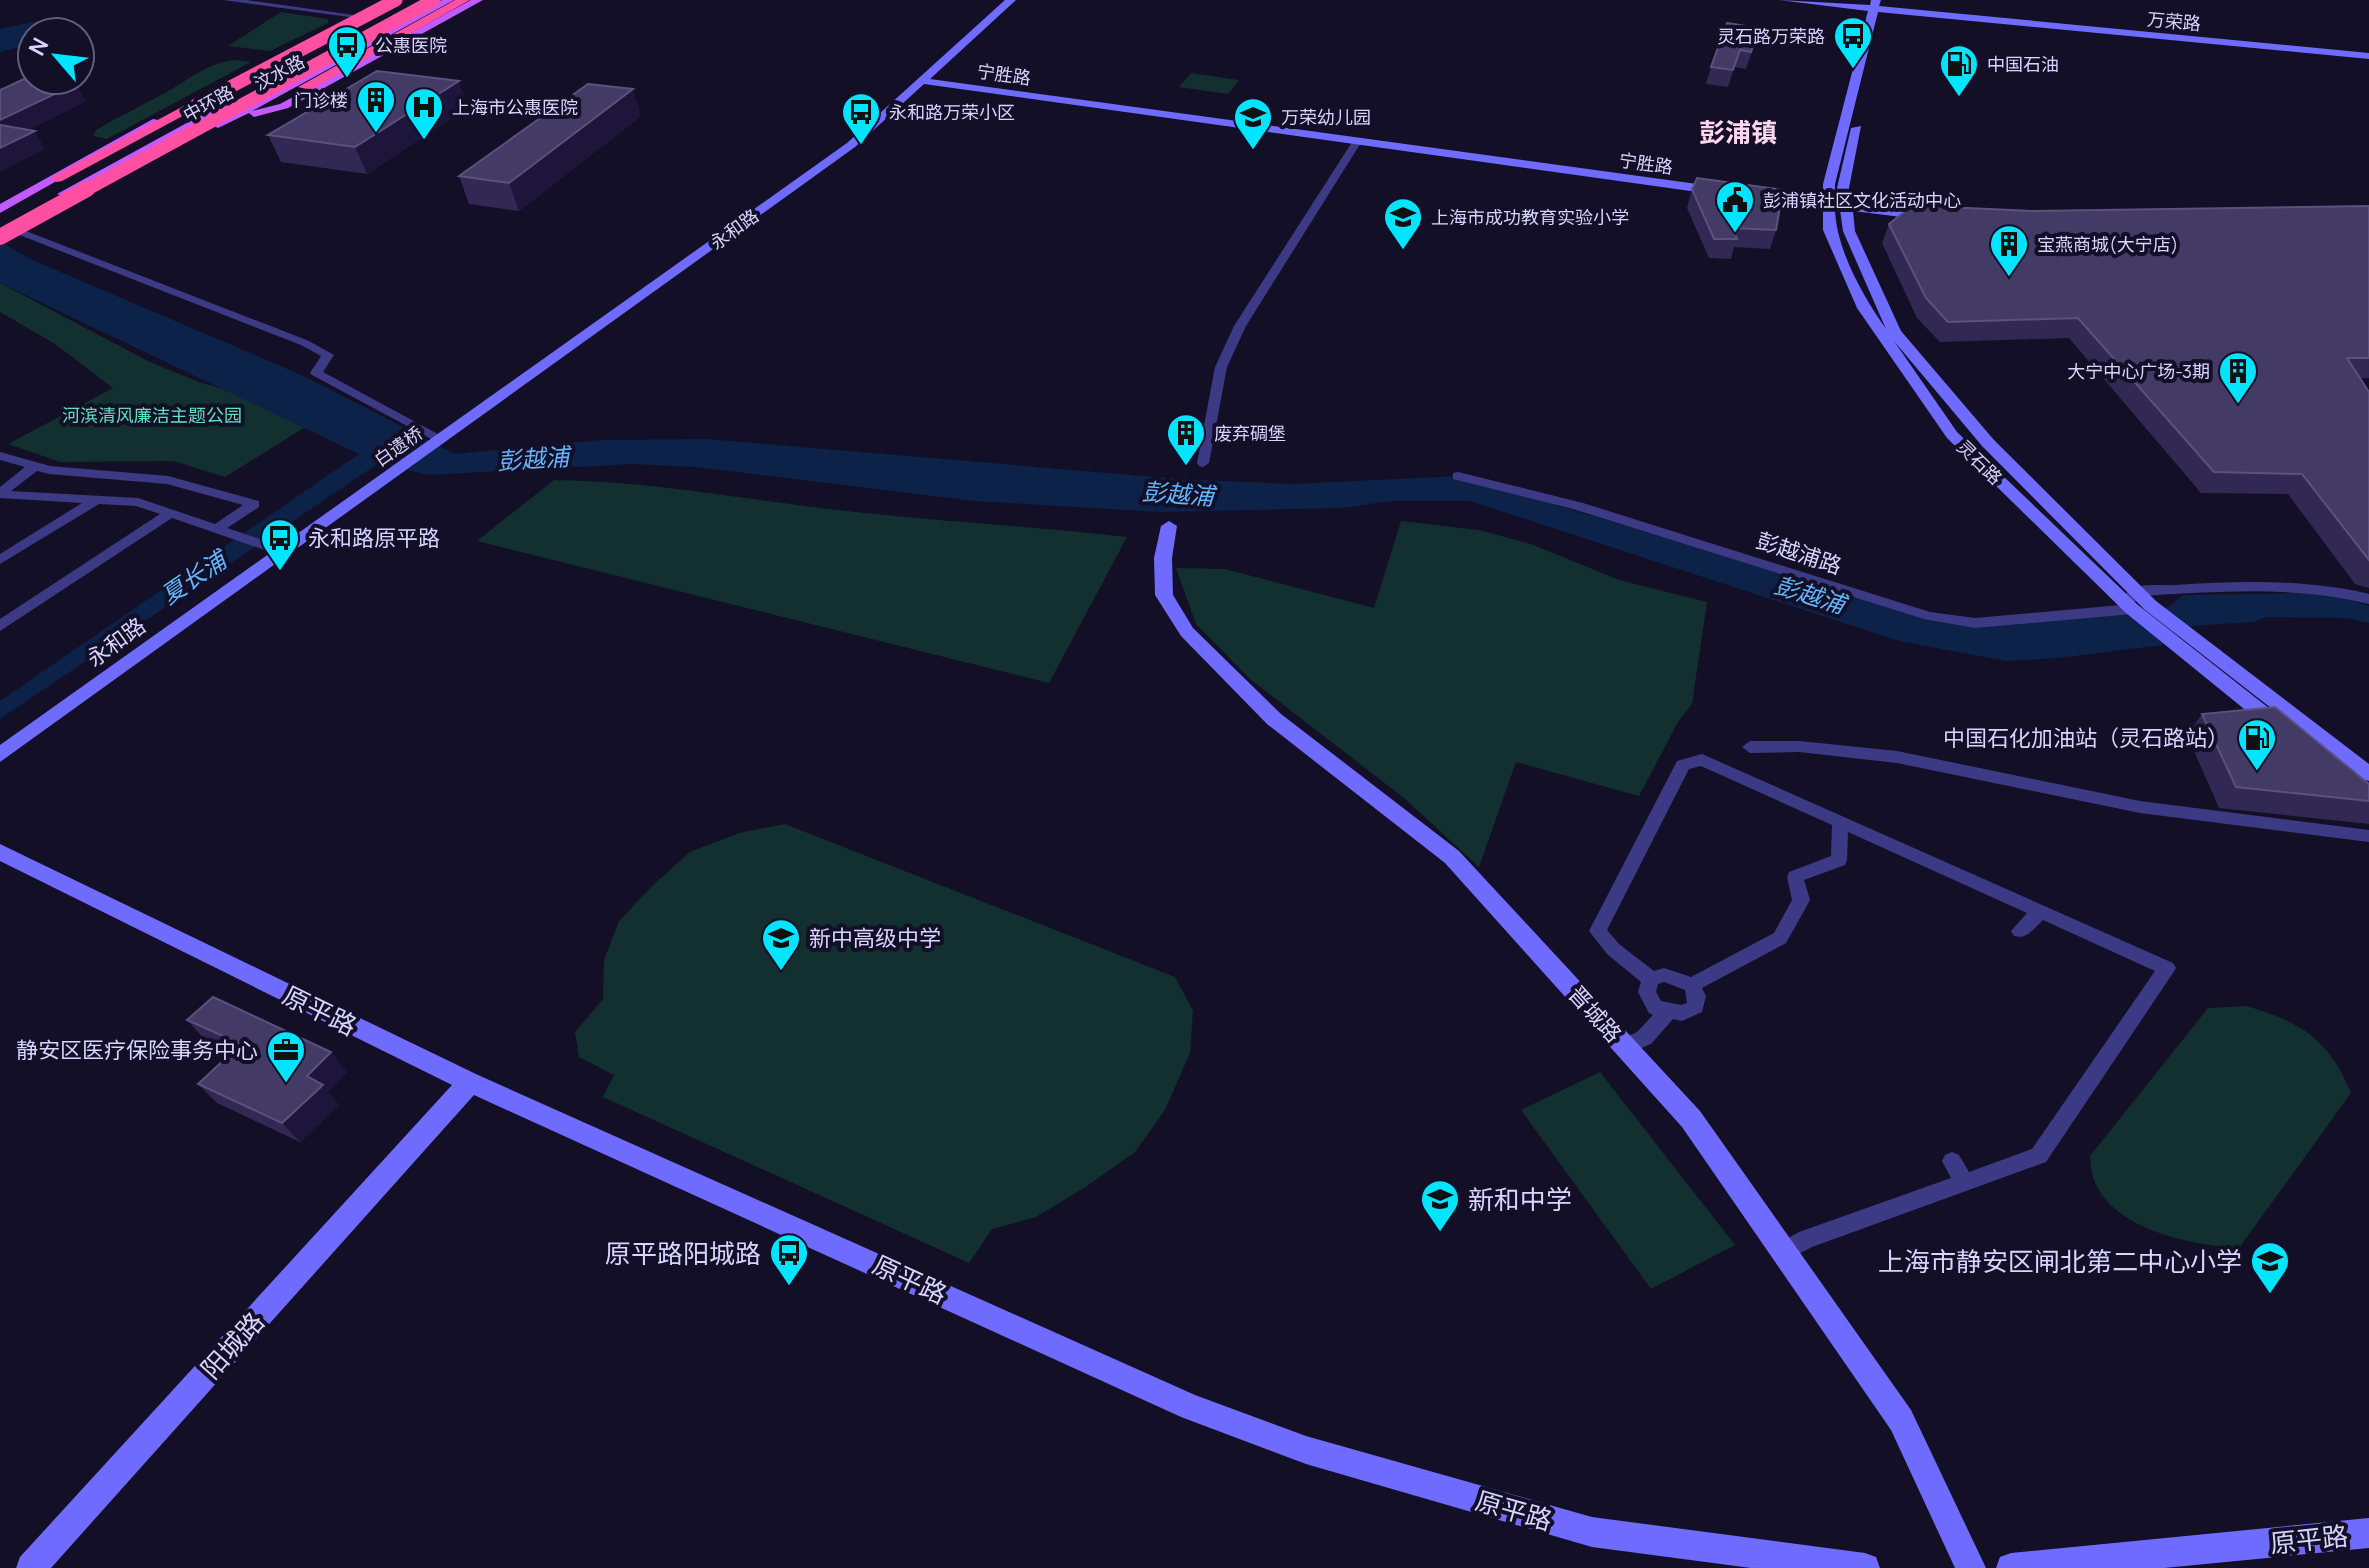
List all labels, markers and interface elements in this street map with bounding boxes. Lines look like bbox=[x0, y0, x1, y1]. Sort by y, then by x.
street label: 万荣路 bbox=[2146, 7, 2202, 35]
bus stop icon: 灵石路万荣路 bbox=[1832, 15, 1874, 70]
north arrow bbox=[16, 16, 96, 96]
bus stop icon: 公惠医院 bbox=[326, 24, 368, 79]
place label: 灵石路万荣路 bbox=[1717, 24, 1825, 48]
text: N bbox=[21, 33, 55, 61]
place label: 公惠医院 bbox=[375, 33, 447, 57]
fuel station icon: 中国石油 bbox=[1938, 43, 1980, 98]
street label: 汶水路 bbox=[250, 49, 308, 95]
place label: 中国石油 bbox=[1987, 52, 2059, 76]
street label: 宁胜路 bbox=[976, 58, 1032, 90]
street label: 中环路 bbox=[179, 79, 237, 127]
building icon: 门诊楼 bbox=[355, 79, 397, 134]
hospital icon: 上海市公惠医院 bbox=[403, 86, 445, 141]
place label: 门诊楼 bbox=[294, 88, 348, 112]
bus stop icon: 永和路万荣小区 bbox=[840, 91, 882, 146]
place label: 上海市公惠医院 bbox=[452, 95, 578, 119]
school or university icon: 万荣幼儿园 bbox=[1232, 96, 1274, 151]
place label: 永和路万荣小区 bbox=[889, 100, 1015, 124]
place label: 万荣幼儿园 bbox=[1281, 105, 1371, 129]
district label: 彭浦镇 bbox=[1699, 114, 1777, 150]
street label: 宁胜路 bbox=[1618, 147, 1674, 179]
public building icon: 彭浦镇社区文化活动中心 bbox=[1714, 179, 1756, 234]
place label: 彭浦镇社区文化活动中心 bbox=[1763, 188, 1961, 212]
school or university icon: 上海市成功教育实验小学 bbox=[1382, 196, 1424, 251]
street label: 永和路 bbox=[705, 203, 763, 255]
place label: 上海市成功教育实验小学 bbox=[1431, 205, 1629, 229]
building icon: 宝燕商城(大宁店) bbox=[1988, 223, 2030, 278]
place label: 宝燕商城(大宁店) bbox=[2037, 232, 2178, 256]
building icon: 大宁中心广场-3期 bbox=[2217, 350, 2259, 405]
place label: 大宁中心广场-3期 bbox=[2067, 359, 2210, 383]
park label: 河滨清风廉洁主题公园 bbox=[62, 403, 242, 427]
building icon: 废弃碉堡 bbox=[1165, 412, 1207, 467]
street label: 白遗桥 bbox=[369, 421, 427, 471]
place label: 废弃碉堡 bbox=[1214, 421, 1286, 445]
street label: 灵石路 bbox=[1952, 435, 2008, 489]
water label: 彭越浦 bbox=[496, 439, 574, 477]
water label: 彭越浦 bbox=[1141, 474, 1219, 512]
bus stop icon: 永和路原平路 bbox=[259, 517, 301, 572]
place label: 永和路原平路 bbox=[308, 523, 440, 553]
street label: 彭越浦路 bbox=[1753, 525, 1845, 581]
water label: 夏长浦 bbox=[154, 541, 235, 611]
water label: 彭越浦 bbox=[1771, 568, 1853, 621]
street label: 永和路 bbox=[80, 610, 152, 674]
fuel station icon: 中国石化加油站（灵石路站） bbox=[2236, 717, 2278, 772]
place label: 中国石化加油站（灵石路站） bbox=[1943, 723, 2229, 753]
school or university icon: 新中高级中学 bbox=[760, 917, 802, 972]
place label: 新中高级中学 bbox=[809, 923, 941, 953]
street label: 原平路 bbox=[277, 977, 363, 1043]
street label: 晋城路 bbox=[1562, 979, 1628, 1049]
office icon: 静安区医疗保险事务中心 bbox=[265, 1029, 307, 1084]
place label: 静安区医疗保险事务中心 bbox=[16, 1035, 258, 1065]
school or university icon: 新和中学 bbox=[1419, 1178, 1461, 1233]
place label: 新和中学 bbox=[1468, 1181, 1572, 1217]
bus stop icon: 原平路阳城路 bbox=[768, 1232, 810, 1287]
place label: 原平路阳城路 bbox=[605, 1235, 761, 1271]
school or university icon: 上海市静安区闸北第二中心小学 bbox=[2249, 1240, 2291, 1295]
place label: 上海市静安区闸北第二中心小学 bbox=[1878, 1243, 2242, 1279]
street label: 原平路 bbox=[867, 1246, 953, 1312]
street label: 阳城路 bbox=[193, 1304, 271, 1386]
street label: 原平路 bbox=[1472, 1482, 1556, 1538]
street label: 原平路 bbox=[2268, 1517, 2350, 1561]

